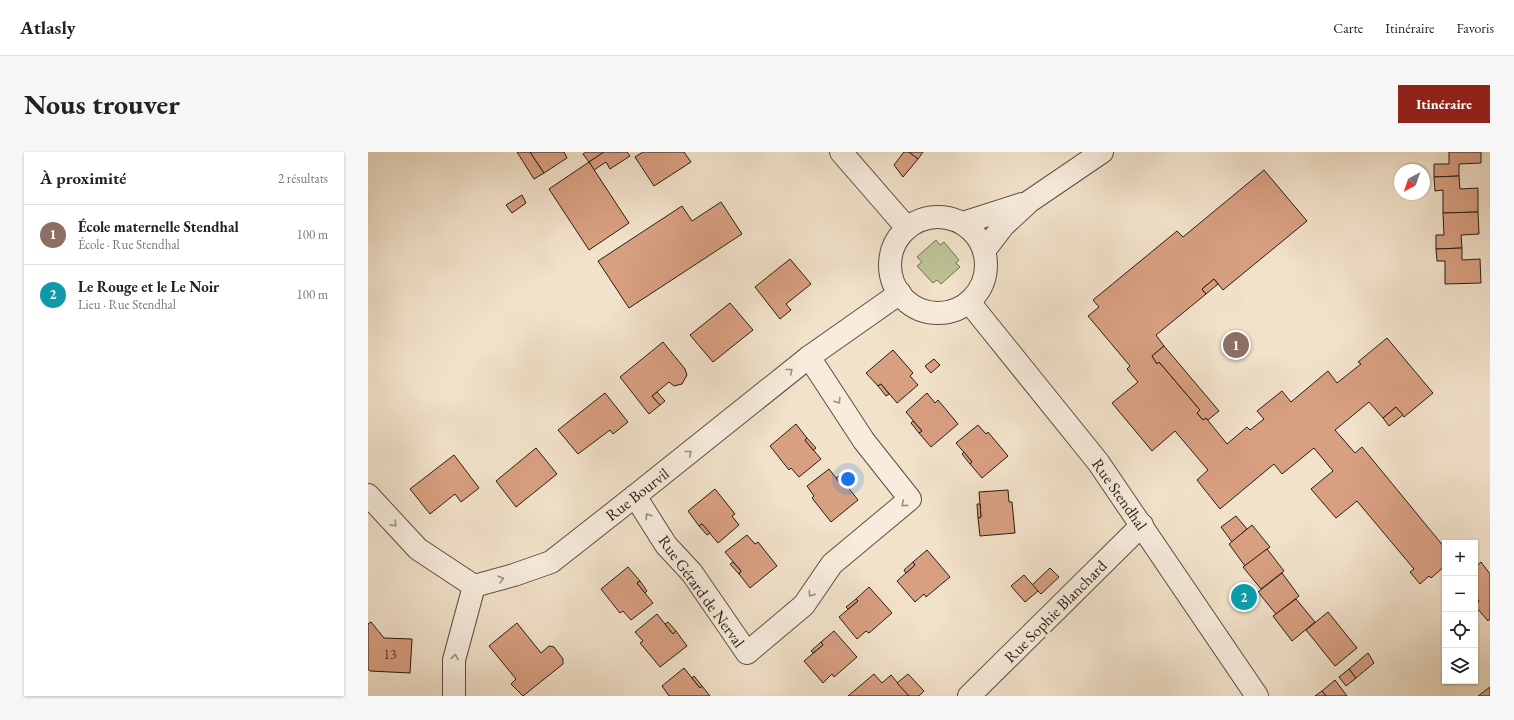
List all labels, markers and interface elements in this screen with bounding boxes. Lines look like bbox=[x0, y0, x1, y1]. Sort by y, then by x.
text: Atlasly bbox=[20, 15, 76, 40]
text: Carte bbox=[1333, 19, 1363, 37]
text: Itinéraire bbox=[1385, 19, 1435, 37]
text: Favoris bbox=[1457, 19, 1494, 37]
button: Itinéraire bbox=[1398, 85, 1490, 123]
text: Nous trouver bbox=[24, 86, 180, 122]
north arrow bbox=[1394, 164, 1430, 200]
text: À proximité bbox=[40, 167, 126, 189]
text: 2 résultats bbox=[278, 170, 328, 187]
text: École maternelle Stendhal bbox=[78, 217, 239, 236]
text: 1 bbox=[50, 226, 56, 243]
text: 100 m bbox=[297, 226, 328, 243]
text: École · Rue Stendhal bbox=[78, 236, 180, 253]
text: Le Rouge et le Le Noir bbox=[78, 277, 219, 296]
text: 2 bbox=[50, 286, 56, 303]
text: 100 m bbox=[297, 286, 328, 303]
text: Lieu · Rue Stendhal bbox=[78, 296, 176, 313]
pin: 1 bbox=[1223, 330, 1249, 360]
one-way arrow bbox=[786, 369, 793, 376]
one-way arrow bbox=[833, 397, 841, 404]
one-way arrow bbox=[684, 451, 691, 458]
street label: Rue Stendhal bbox=[1087, 454, 1152, 534]
street label: Rue Bourvil bbox=[601, 463, 674, 526]
your location bbox=[838, 469, 858, 489]
one-way arrow bbox=[901, 500, 909, 507]
one-way arrow bbox=[646, 514, 653, 521]
one-way arrow bbox=[390, 519, 397, 527]
street label: Rue Gérard de Nerval bbox=[654, 531, 750, 652]
map controls bbox=[1442, 540, 1478, 684]
button: + bbox=[1442, 540, 1478, 576]
street label: Rue Sophie Blanchard bbox=[1000, 555, 1112, 667]
one-way arrow bbox=[498, 575, 505, 584]
button: − bbox=[1442, 576, 1478, 612]
pin: 2 bbox=[1231, 582, 1257, 612]
one-way arrow bbox=[808, 590, 816, 597]
button: locate bbox=[1442, 612, 1478, 648]
house number: 13 bbox=[383, 645, 397, 663]
button: layers bbox=[1442, 648, 1478, 684]
one-way arrow bbox=[450, 654, 459, 660]

